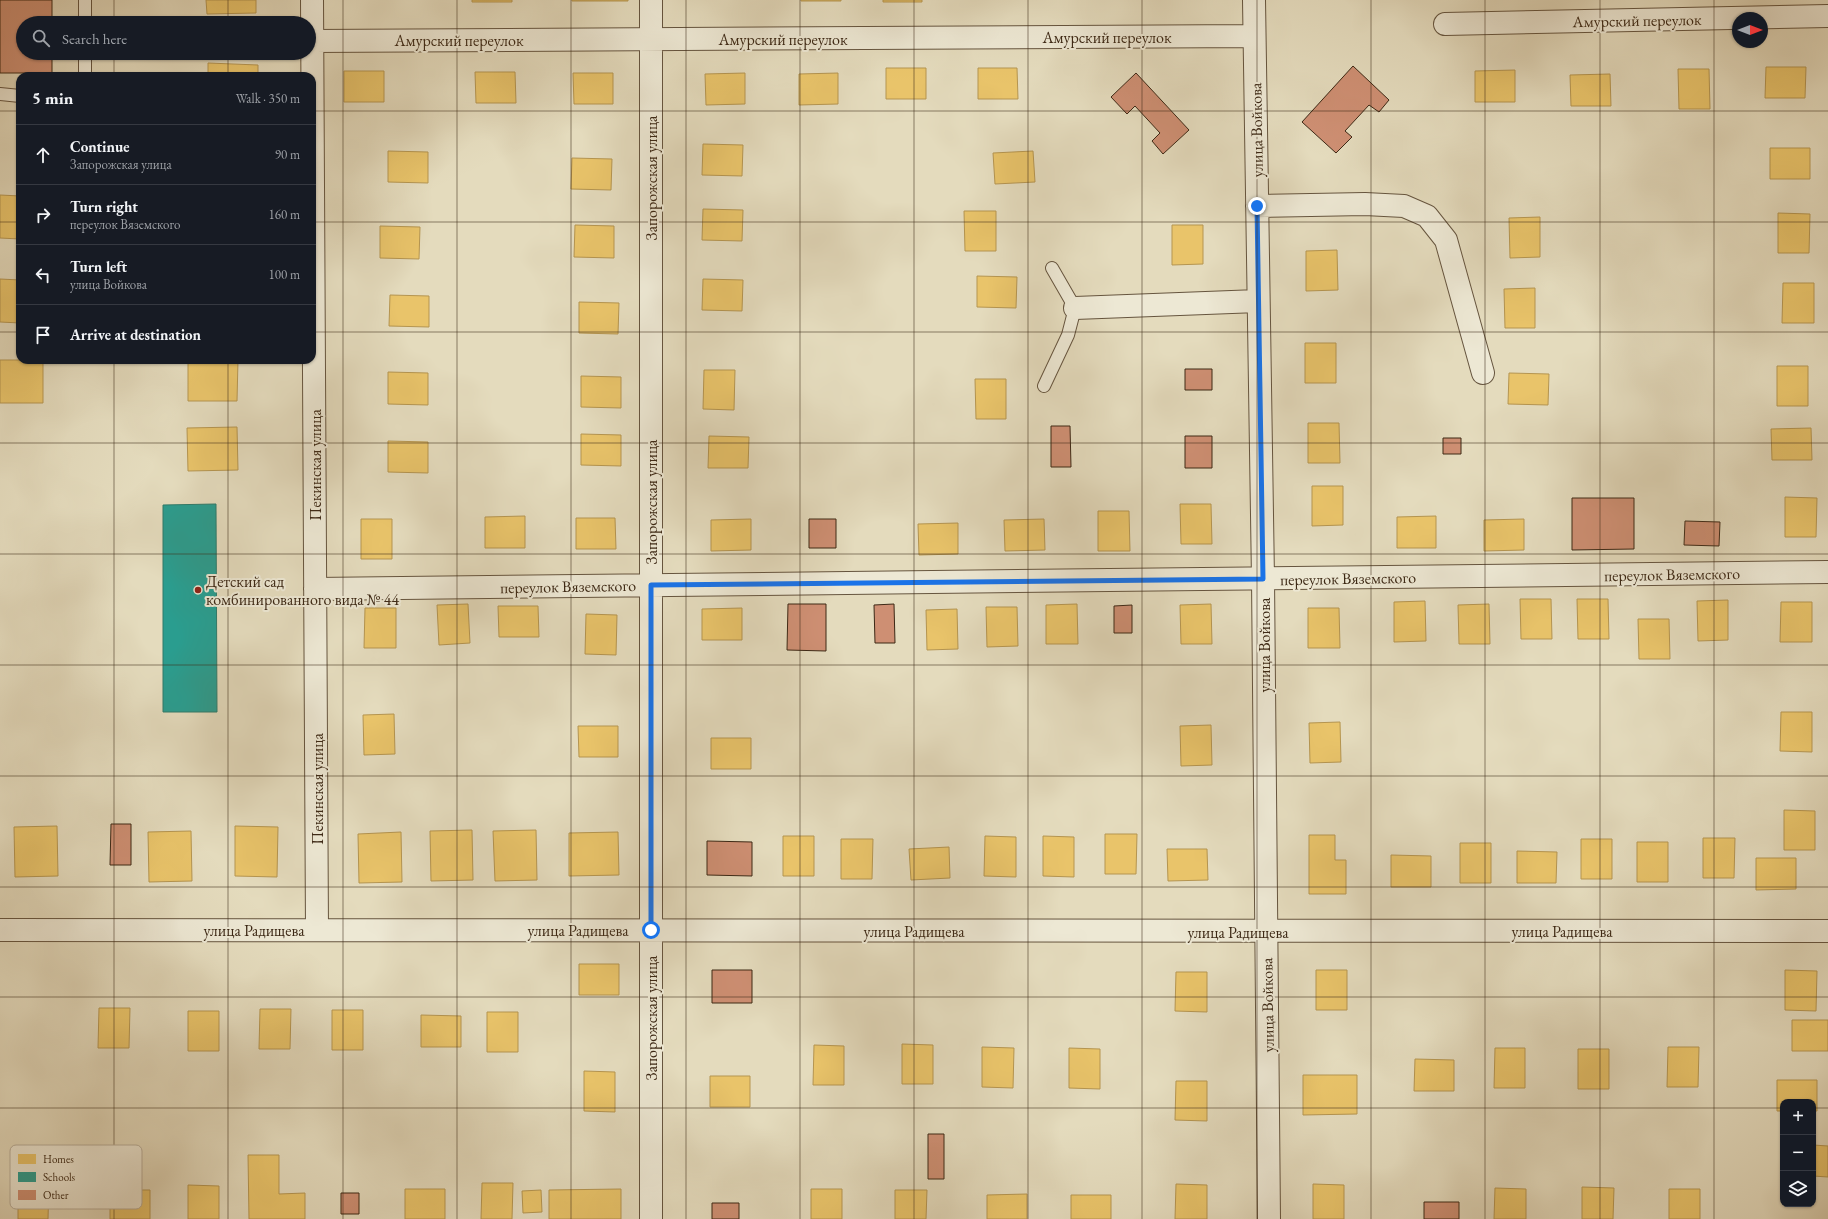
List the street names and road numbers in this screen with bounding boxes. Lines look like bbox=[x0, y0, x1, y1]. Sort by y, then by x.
street label: Амурский переулок bbox=[1571, 9, 1702, 32]
street label: Амурский переулок bbox=[1041, 27, 1172, 48]
street label: Амурский переулок bbox=[717, 29, 848, 50]
street label: Амурский переулок bbox=[393, 30, 524, 51]
street label: улица Войкова bbox=[1245, 82, 1268, 178]
street label: Запорожская улица bbox=[641, 115, 662, 241]
street label: Пекинская улица bbox=[305, 409, 326, 521]
street label: Запорожская улица bbox=[641, 439, 662, 565]
street label: переулок Вяземского bbox=[1604, 563, 1740, 586]
street label: переулок Вяземского bbox=[1280, 567, 1416, 590]
street label: переулок Вяземского bbox=[500, 575, 636, 598]
street label: улица Войкова bbox=[1254, 597, 1275, 692]
street label: Пекинская улица bbox=[307, 733, 328, 845]
street label: улица Радищева bbox=[203, 920, 305, 941]
street label: улица Радищева bbox=[527, 920, 629, 941]
street label: улица Радищева bbox=[863, 921, 965, 942]
street label: улица Радищева bbox=[1511, 921, 1613, 942]
street label: улица Радищева bbox=[1187, 922, 1289, 943]
street label: Запорожская улица bbox=[641, 955, 662, 1081]
street label: улица Войкова bbox=[1256, 957, 1279, 1053]

